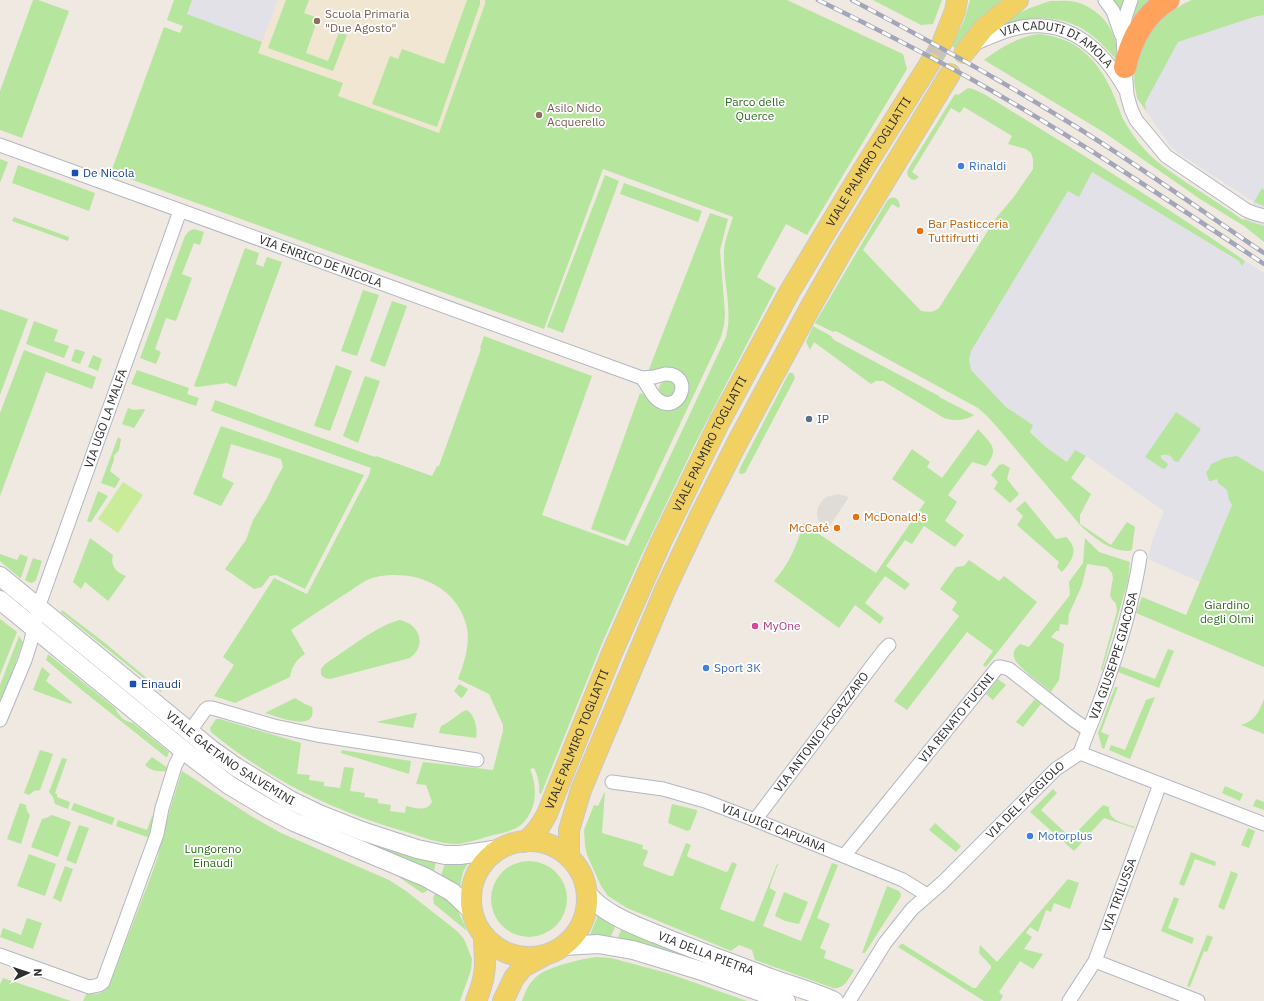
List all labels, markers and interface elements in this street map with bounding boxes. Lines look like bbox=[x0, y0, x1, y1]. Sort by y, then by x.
place label: Scuola Primaria "Due Agosto" bbox=[325, 6, 410, 35]
marker: Scuola Primaria "Due Agosto" bbox=[312, 16, 322, 26]
street label: VIA CADUTI DI AMOLA bbox=[998, 18, 1117, 71]
park label: Parco delle Querce bbox=[725, 94, 785, 123]
street label: VIALE PALMIRO TOGLIATTI bbox=[823, 94, 914, 229]
place label: Asilo Nido Acquerello bbox=[547, 100, 605, 129]
marker: Asilo Nido Acquerello bbox=[534, 110, 544, 120]
place label: Rinaldi bbox=[969, 158, 1006, 173]
marker: Rinaldi bbox=[956, 161, 966, 171]
place label: De Nicola bbox=[83, 165, 135, 180]
marker: De Nicola bbox=[70, 168, 80, 178]
place label: Bar Pasticceria Tuttifrutti bbox=[928, 216, 1009, 245]
marker: Bar Pasticceria Tuttifrutti bbox=[915, 226, 925, 236]
street label: VIA ENRICO DE NICOLA bbox=[257, 232, 385, 290]
street label: VIA UGO LA MALFA bbox=[81, 366, 130, 470]
street label: VIALE PALMIRO TOGLIATTI bbox=[669, 373, 750, 514]
place label: IP bbox=[817, 411, 829, 426]
marker: IP bbox=[804, 414, 814, 424]
place label: McDonald's bbox=[864, 509, 927, 524]
marker: McDonald's bbox=[851, 512, 861, 522]
place label: McCafé bbox=[789, 520, 829, 535]
marker: McCafé bbox=[832, 523, 842, 533]
street label: VIA GIUSEPPE GIACOSA bbox=[1086, 590, 1140, 722]
park label: Giardino degli Olmi bbox=[1200, 597, 1254, 626]
place label: MyOne bbox=[763, 618, 801, 633]
marker: MyOne bbox=[750, 621, 760, 631]
place label: Sport 3K bbox=[714, 660, 761, 675]
marker: Sport 3K bbox=[701, 663, 711, 673]
street label: VIALE PALMIRO TOGLIATTI bbox=[542, 667, 612, 811]
street label: VIA ANTONIO FOGAZZARO bbox=[771, 669, 872, 795]
street label: VIA RENATO FUCINI bbox=[915, 670, 997, 766]
place label: Einaudi bbox=[141, 676, 181, 691]
marker: Einaudi bbox=[128, 679, 138, 689]
street label: VIALE GAETANO SALVEMINI bbox=[163, 707, 298, 808]
street label: VIA DEL FAGGIOLO bbox=[983, 758, 1067, 842]
street label: VIA LUIGI CAPUANA bbox=[719, 800, 829, 855]
place label: Motorplus bbox=[1038, 828, 1093, 843]
marker: Motorplus bbox=[1025, 831, 1035, 841]
park label: Lungoreno Einaudi bbox=[185, 841, 242, 870]
street label: VIA TRILUSSA bbox=[1098, 856, 1139, 934]
street label: VIA DELLA PIETRA bbox=[656, 928, 757, 978]
north arrow bbox=[8, 953, 48, 993]
text: N bbox=[31, 968, 45, 977]

